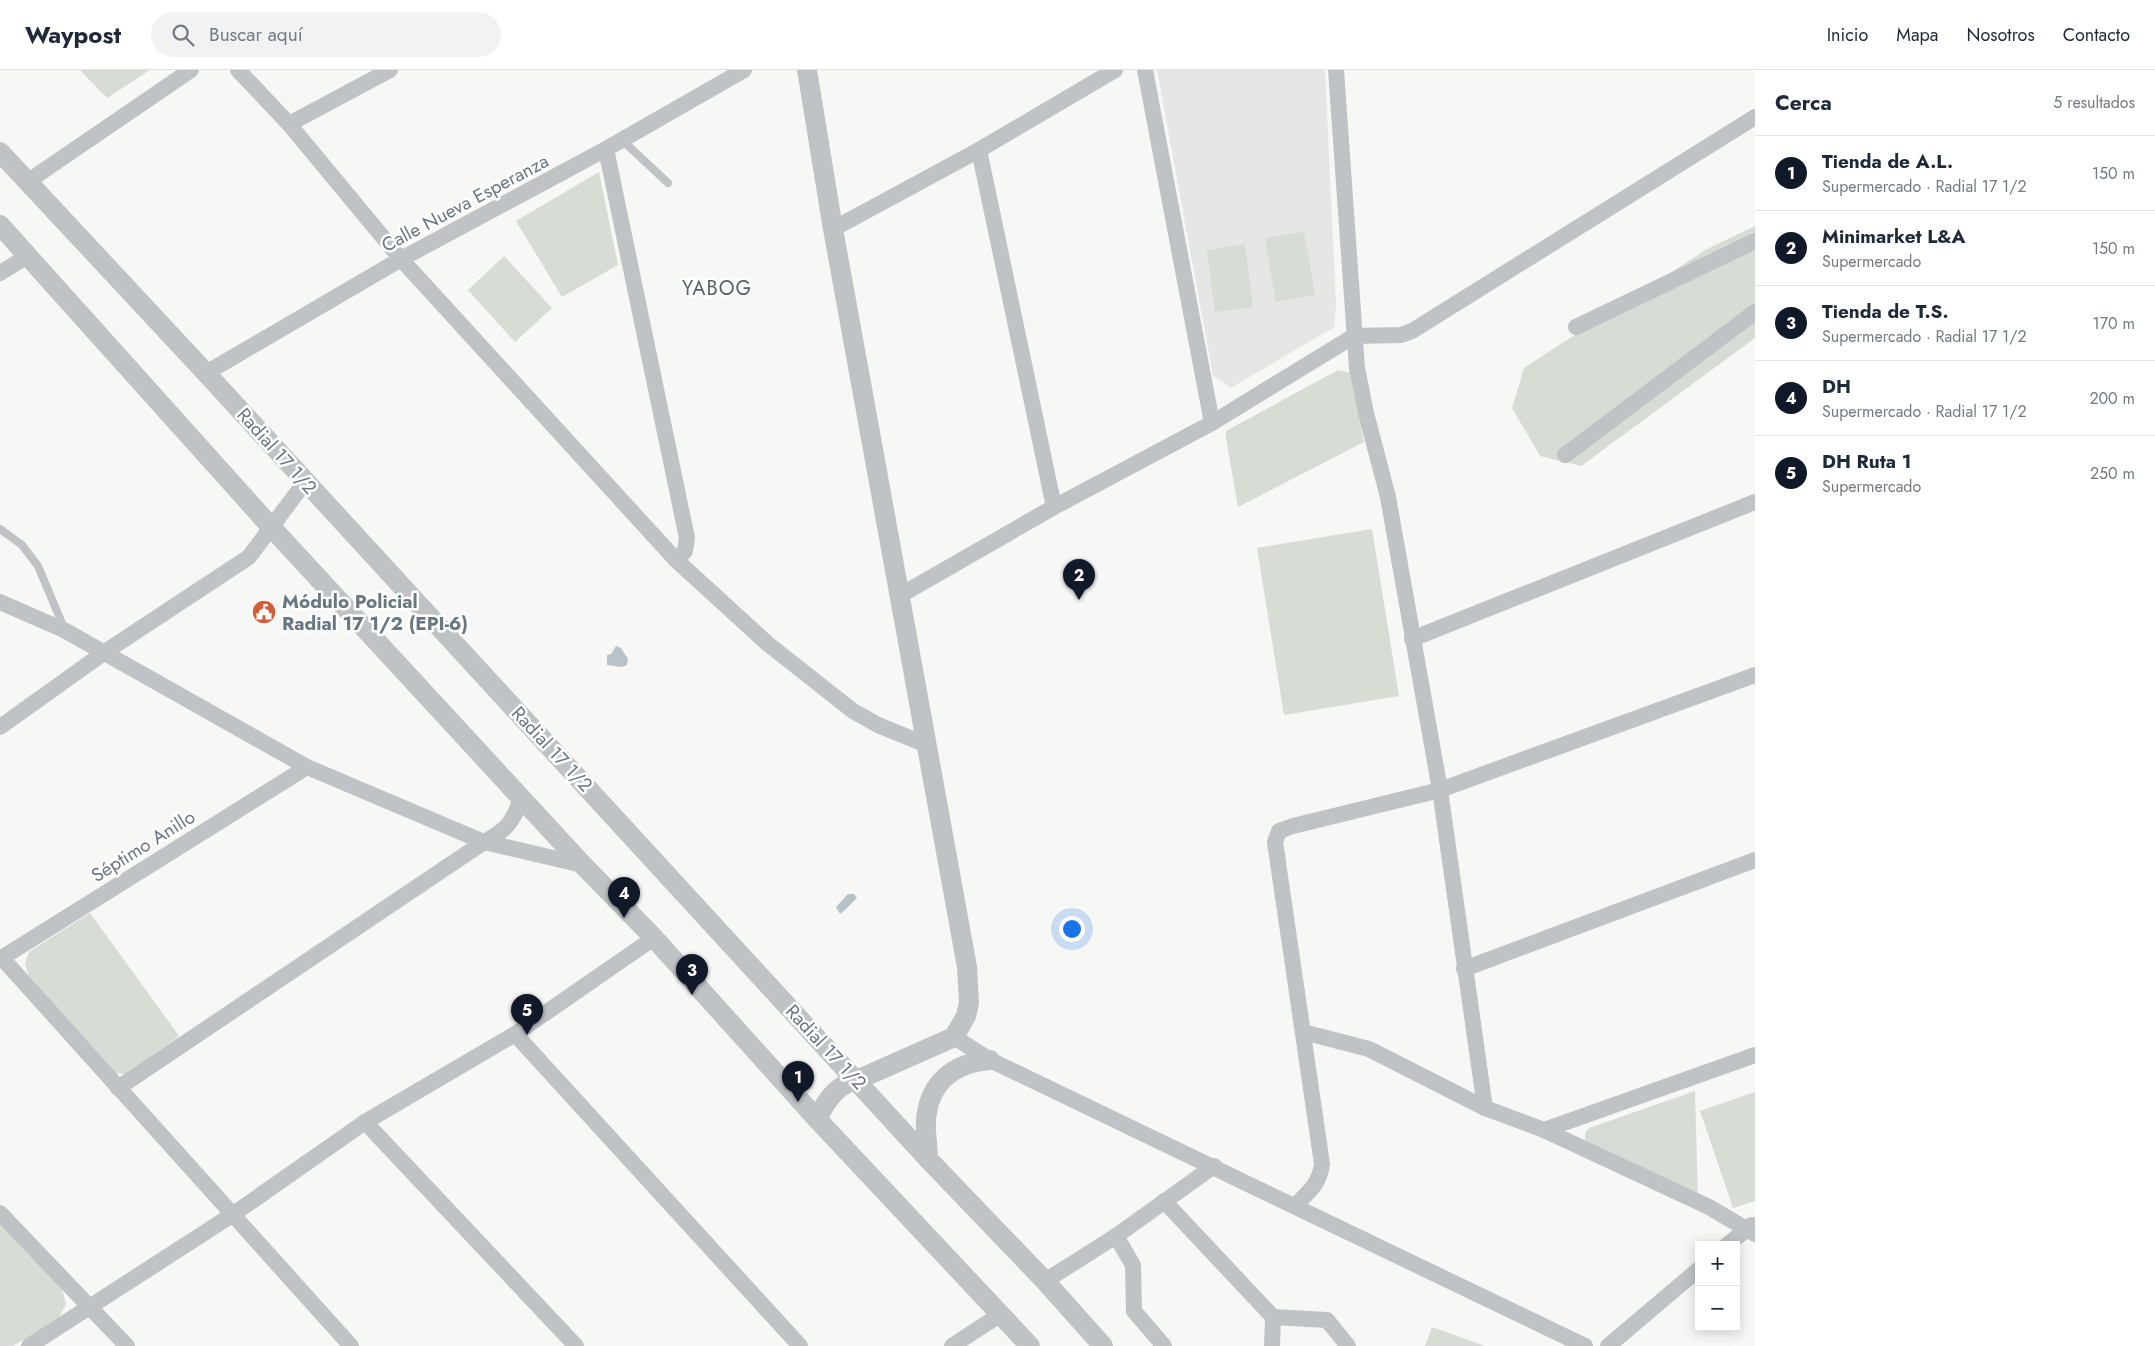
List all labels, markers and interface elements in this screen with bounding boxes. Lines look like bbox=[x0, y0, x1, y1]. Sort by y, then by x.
search box bbox=[151, 12, 501, 57]
text: Waypost bbox=[25, 17, 121, 52]
icon: search bbox=[169, 21, 197, 49]
text: Buscar aquí bbox=[209, 21, 303, 48]
text: Inicio bbox=[1827, 22, 1868, 48]
text: Mapa bbox=[1896, 22, 1938, 48]
text: Nosotros bbox=[1966, 22, 2035, 48]
text: Contacto bbox=[2063, 22, 2130, 48]
text: Cerca bbox=[1775, 88, 1832, 118]
text: 5 resultados bbox=[2053, 91, 2135, 114]
street label: Calle Nueva Esperanza bbox=[377, 147, 553, 259]
text: Tienda de A.L. bbox=[1822, 148, 1953, 175]
text: 1 bbox=[1787, 162, 1795, 185]
text: 150 m bbox=[2092, 162, 2135, 185]
text: Supermercado · Radial 17 1/2 bbox=[1822, 175, 2027, 198]
text: Minimarket L&A bbox=[1822, 223, 1966, 250]
text: 2 bbox=[1786, 237, 1796, 260]
text: 150 m bbox=[2092, 237, 2135, 260]
text: Supermercado bbox=[1822, 250, 1921, 273]
district label: YABOG bbox=[682, 274, 752, 303]
text: Tienda de T.S. bbox=[1822, 298, 1949, 325]
text: 3 bbox=[1786, 312, 1796, 335]
text: 170 m bbox=[2093, 312, 2135, 335]
text: Supermercado · Radial 17 1/2 bbox=[1822, 325, 2027, 348]
text: DH bbox=[1822, 373, 1851, 400]
text: 4 bbox=[1785, 387, 1797, 410]
text: 200 m bbox=[2089, 387, 2135, 410]
text: Supermercado · Radial 17 1/2 bbox=[1822, 400, 2027, 423]
street label: Radial 17 1/2 bbox=[231, 402, 323, 500]
text: DH Ruta 1 bbox=[1822, 448, 1911, 475]
text: 5 bbox=[1786, 462, 1796, 485]
text: 250 m bbox=[2090, 462, 2135, 485]
text: Supermercado bbox=[1822, 475, 1921, 498]
pin: 2 bbox=[1063, 559, 1095, 600]
place label: Módulo Policial Radial 17 1/2 (EPI-6) bbox=[282, 588, 468, 637]
public building icon: Módulo Policial Radial 17 1/2 (EPI-6) bbox=[251, 599, 277, 625]
street label: Radial 17 1/2 bbox=[505, 700, 599, 798]
street label: Séptimo Anillo bbox=[86, 803, 200, 889]
pin: 4 bbox=[608, 877, 640, 918]
your location bbox=[1059, 916, 1085, 942]
pin: 3 bbox=[676, 954, 708, 995]
pin: 5 bbox=[511, 994, 543, 1035]
street label: Radial 17 1/2 bbox=[781, 1000, 871, 1094]
pin: 1 bbox=[782, 1061, 814, 1102]
map controls bbox=[1695, 1241, 1740, 1331]
button: + bbox=[1695, 1241, 1740, 1286]
button: − bbox=[1695, 1286, 1740, 1331]

